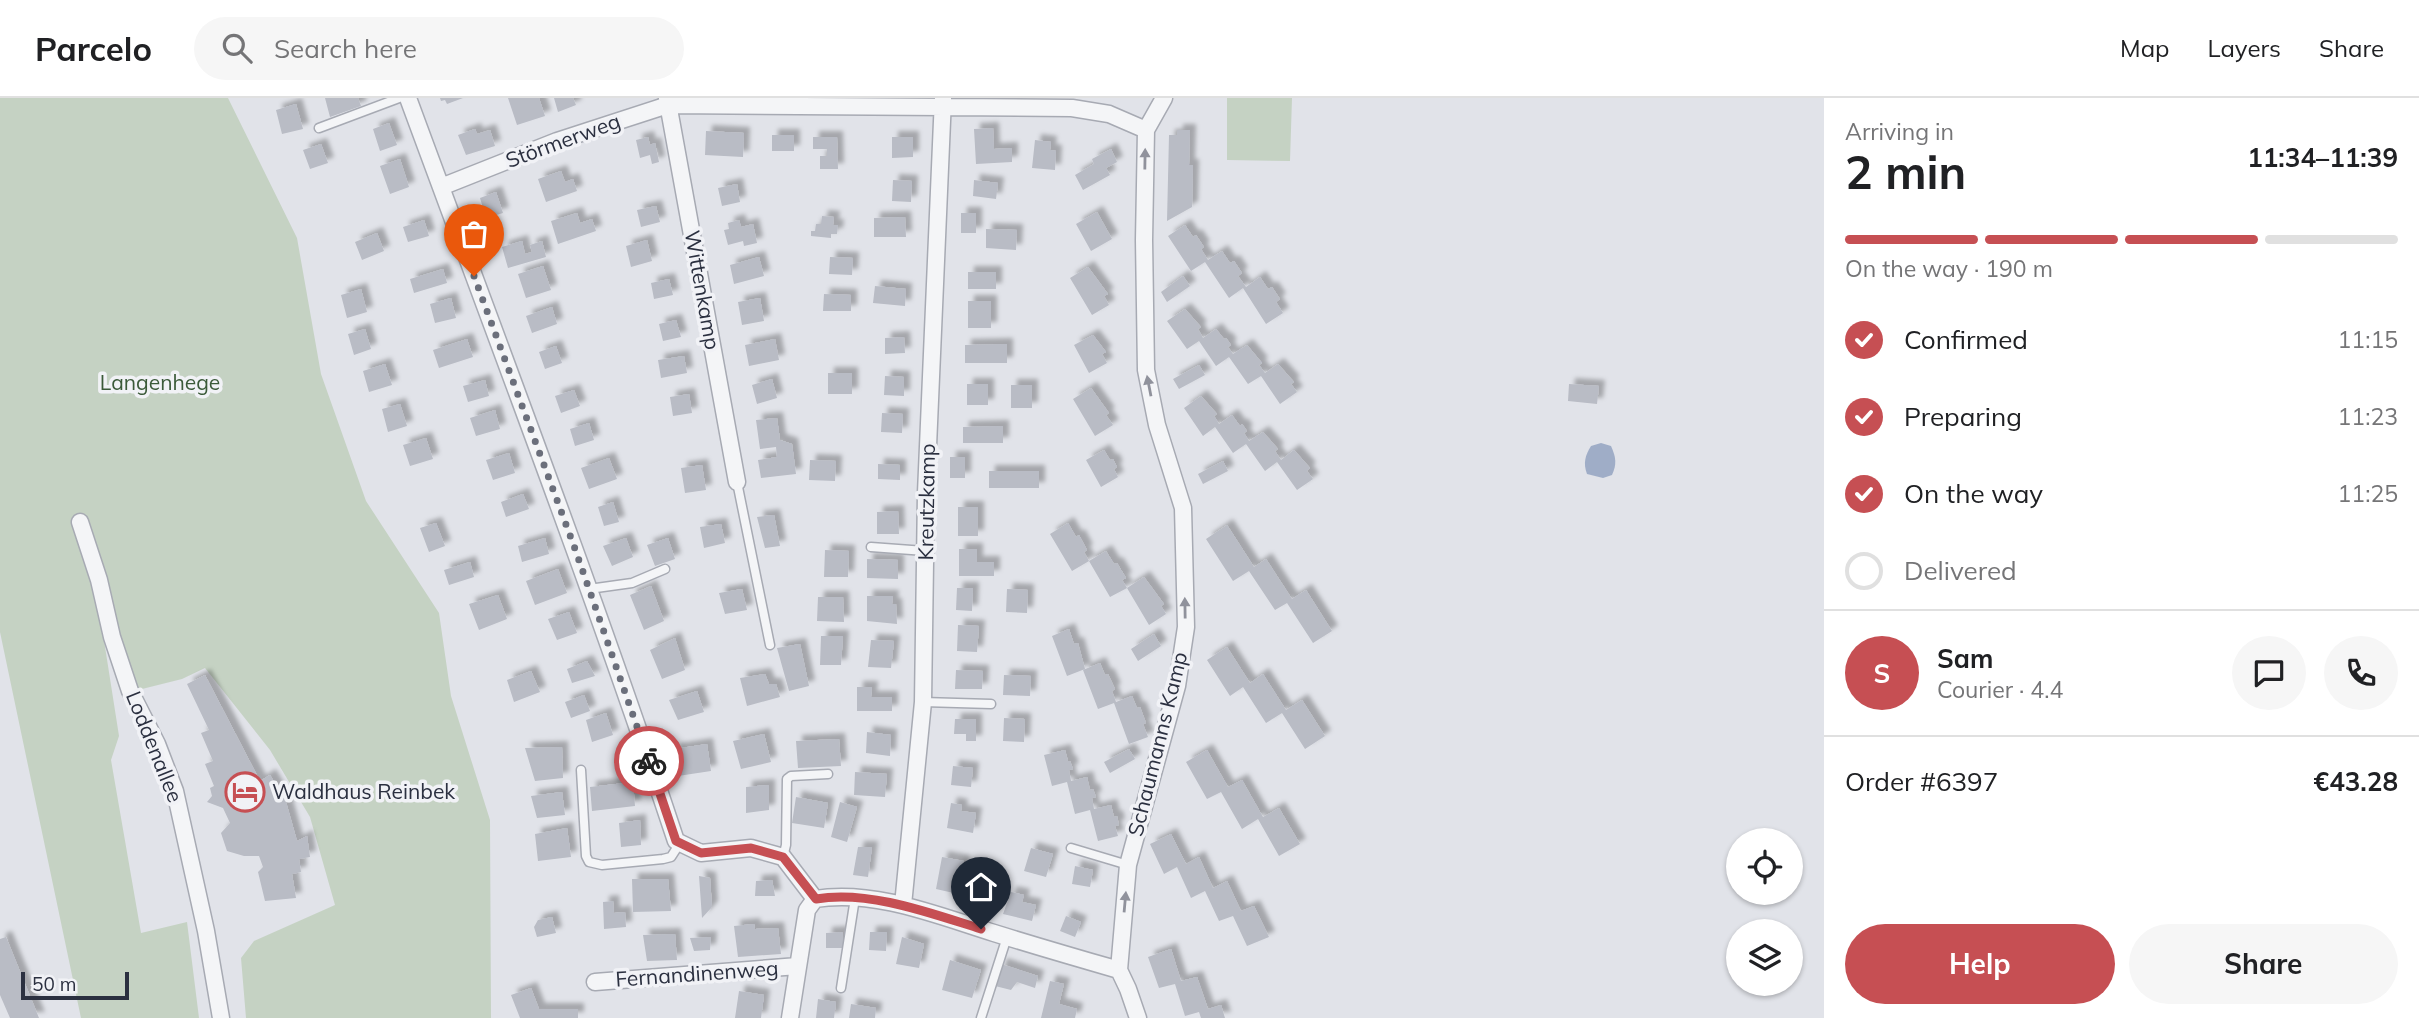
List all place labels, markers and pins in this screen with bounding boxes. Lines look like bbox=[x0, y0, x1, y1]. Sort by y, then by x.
pin bbox=[444, 204, 504, 276]
hotel icon: Waldhaus Reinbek bbox=[224, 771, 266, 813]
place label: Waldhaus Reinbek bbox=[272, 778, 455, 804]
pin bbox=[951, 857, 1011, 929]

